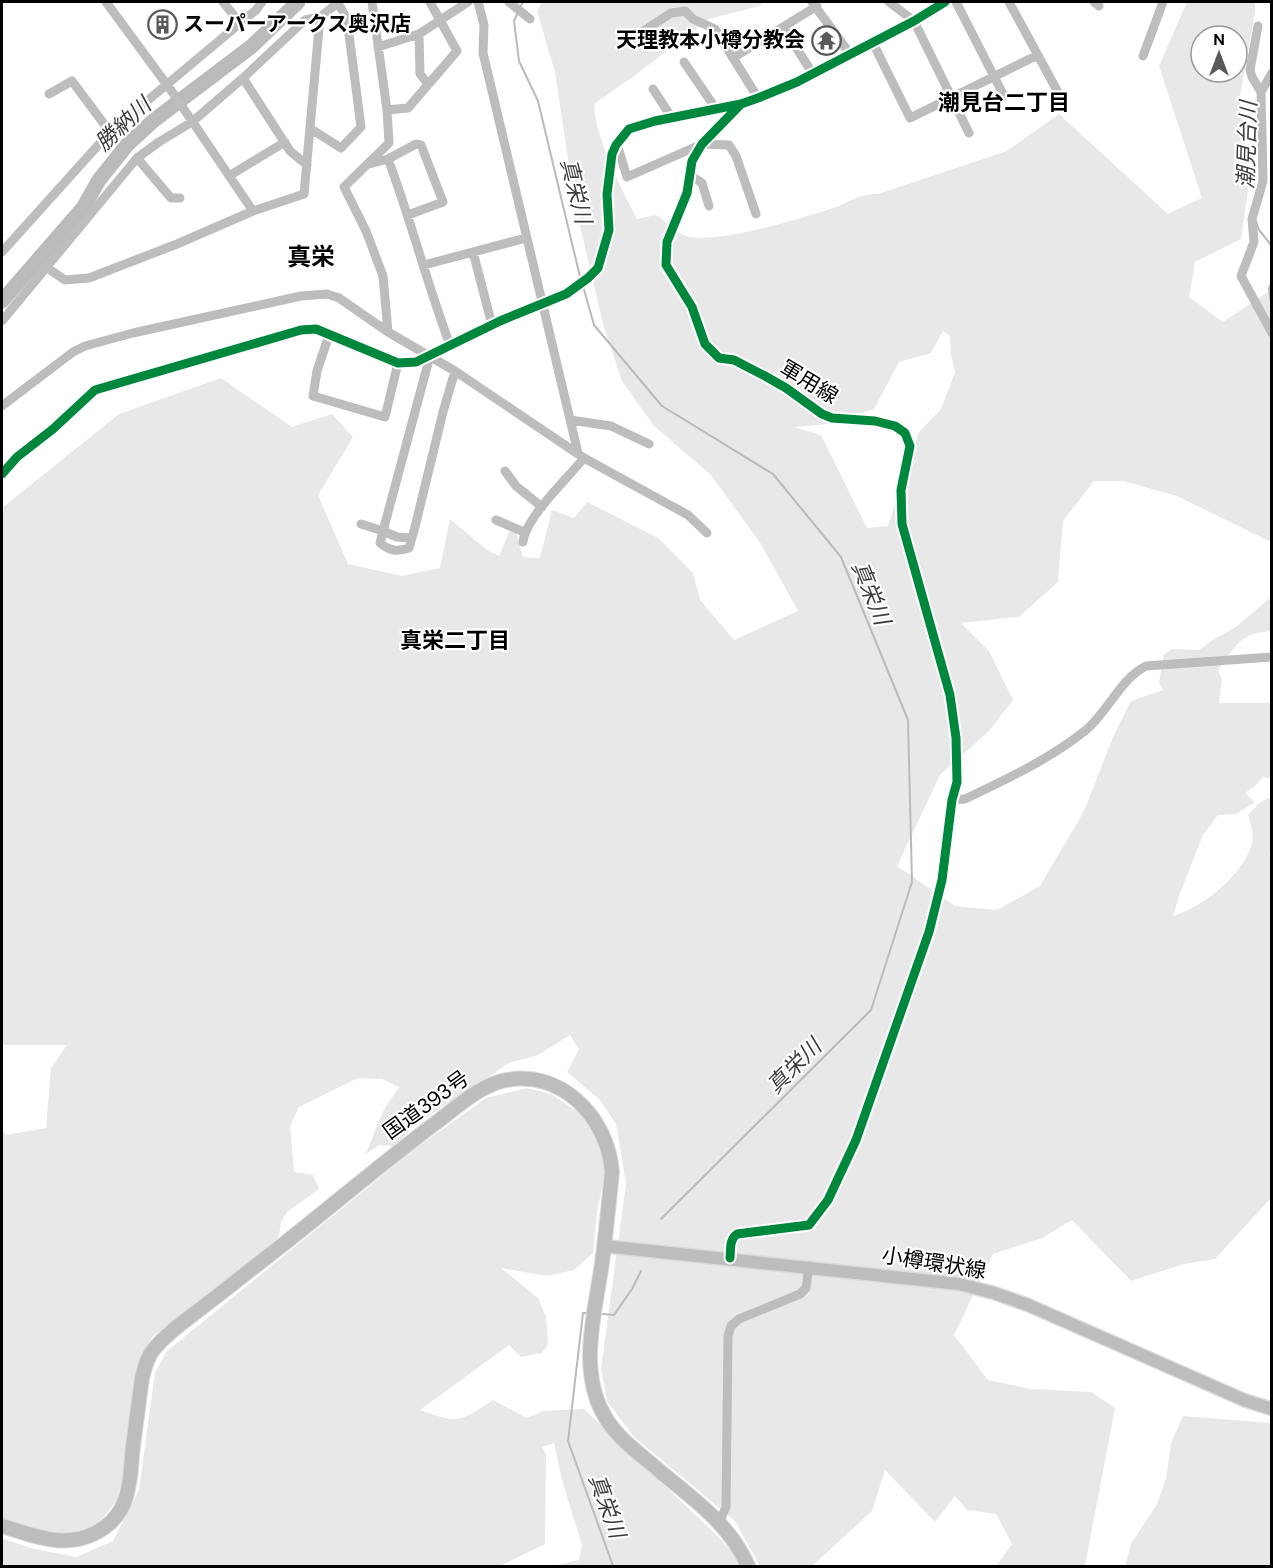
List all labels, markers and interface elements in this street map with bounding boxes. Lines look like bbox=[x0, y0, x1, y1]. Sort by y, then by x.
building icon: スーパーアークス奥沢店 bbox=[146, 8, 178, 40]
place label: スーパーアークス奥沢店 bbox=[183, 10, 411, 38]
temple icon: 天理教本小樽分教会 bbox=[810, 24, 842, 56]
north arrow bbox=[1189, 24, 1249, 84]
place label: 天理教本小樽分教会 bbox=[616, 26, 805, 54]
text: N bbox=[1213, 29, 1225, 50]
district label: 潮見台二丁目 bbox=[938, 88, 1070, 117]
water label: 勝納川 bbox=[89, 90, 158, 157]
water label: 潮見台川 bbox=[1231, 99, 1263, 189]
water label: 真栄川 bbox=[554, 155, 599, 228]
district label: 真栄 bbox=[287, 241, 335, 272]
street label: 軍用線 bbox=[775, 354, 843, 410]
water label: 真栄川 bbox=[845, 557, 898, 631]
district label: 真栄二丁目 bbox=[400, 626, 510, 655]
water label: 真栄川 bbox=[760, 1031, 829, 1100]
street label: 国道393号 bbox=[377, 1064, 475, 1146]
street label: 小樽環状線 bbox=[880, 1241, 988, 1285]
water label: 真栄川 bbox=[582, 1470, 633, 1544]

